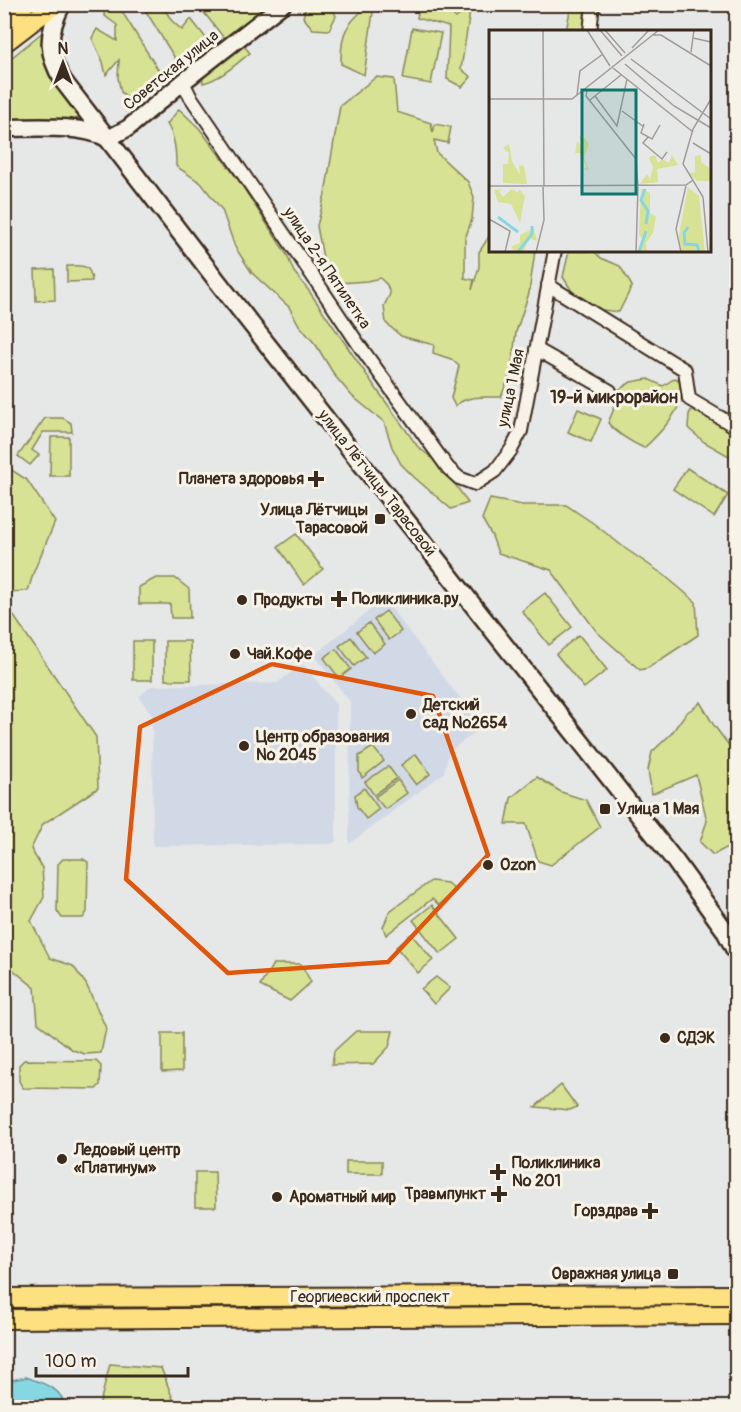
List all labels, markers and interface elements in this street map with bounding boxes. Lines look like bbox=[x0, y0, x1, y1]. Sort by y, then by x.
street label: Советская улица bbox=[119, 25, 223, 115]
inset map bbox=[489, 30, 711, 252]
north arrow bbox=[33, 33, 93, 93]
text: N bbox=[58, 39, 69, 59]
street label: улица 2-я Пятилетка bbox=[278, 203, 375, 333]
street label: улица 1 Мая bbox=[493, 347, 529, 430]
district label: 19-й микрорайон bbox=[550, 386, 678, 409]
street label: улица Лётчицы Тарасовой bbox=[313, 405, 441, 560]
place label: Планета здоровья bbox=[179, 469, 304, 489]
marker: Планета здоровья bbox=[309, 472, 323, 486]
place label: Улица Лётчицы Тарасовой bbox=[260, 500, 368, 538]
marker: Улица Лётчицы Тарасовой bbox=[373, 512, 387, 526]
place label: Поликлиника.ру bbox=[352, 589, 458, 609]
place label: Продукты bbox=[254, 590, 323, 610]
marker: Поликлиника.ру bbox=[330, 590, 348, 608]
marker: Продукты bbox=[235, 593, 249, 607]
place label: Чай.Кофе bbox=[247, 644, 313, 664]
marker: Чай.Кофе bbox=[228, 647, 242, 661]
place label: Детский сад №2654 bbox=[422, 695, 508, 733]
marker: Детский сад №2654 bbox=[404, 707, 418, 721]
place label: Центр образования № 2045 bbox=[256, 727, 390, 765]
marker: Центр образования № 2045 bbox=[237, 739, 251, 753]
place label: Улица 1 Мая bbox=[617, 799, 700, 819]
marker: Улица 1 Мая bbox=[598, 802, 612, 816]
place label: Ozon bbox=[500, 855, 536, 875]
marker: Ozon bbox=[481, 858, 495, 872]
place label: СДЭК bbox=[677, 1028, 715, 1048]
marker: СДЭК bbox=[658, 1031, 672, 1045]
place label: Ледовый центр «Платинум» bbox=[73, 1140, 181, 1178]
marker: Ледовый центр «Платинум» bbox=[55, 1152, 69, 1166]
place label: Поликлиника № 201 bbox=[512, 1153, 601, 1191]
marker: Поликлиника № 201 bbox=[489, 1163, 507, 1181]
place label: Травмпункт bbox=[403, 1184, 487, 1204]
marker: Травмпункт bbox=[490, 1185, 508, 1203]
place label: Ароматный мир bbox=[289, 1187, 397, 1207]
marker: Ароматный мир bbox=[270, 1190, 284, 1204]
place label: Горздрав bbox=[574, 1201, 638, 1221]
marker: Горздрав bbox=[643, 1204, 657, 1218]
place label: Овражная улица bbox=[551, 1264, 662, 1284]
marker: Овражная улица bbox=[666, 1267, 680, 1281]
street label: Георгиевский проспект bbox=[290, 1287, 450, 1307]
scale bar bbox=[36, 1340, 188, 1378]
text: 100 m bbox=[45, 1350, 97, 1373]

